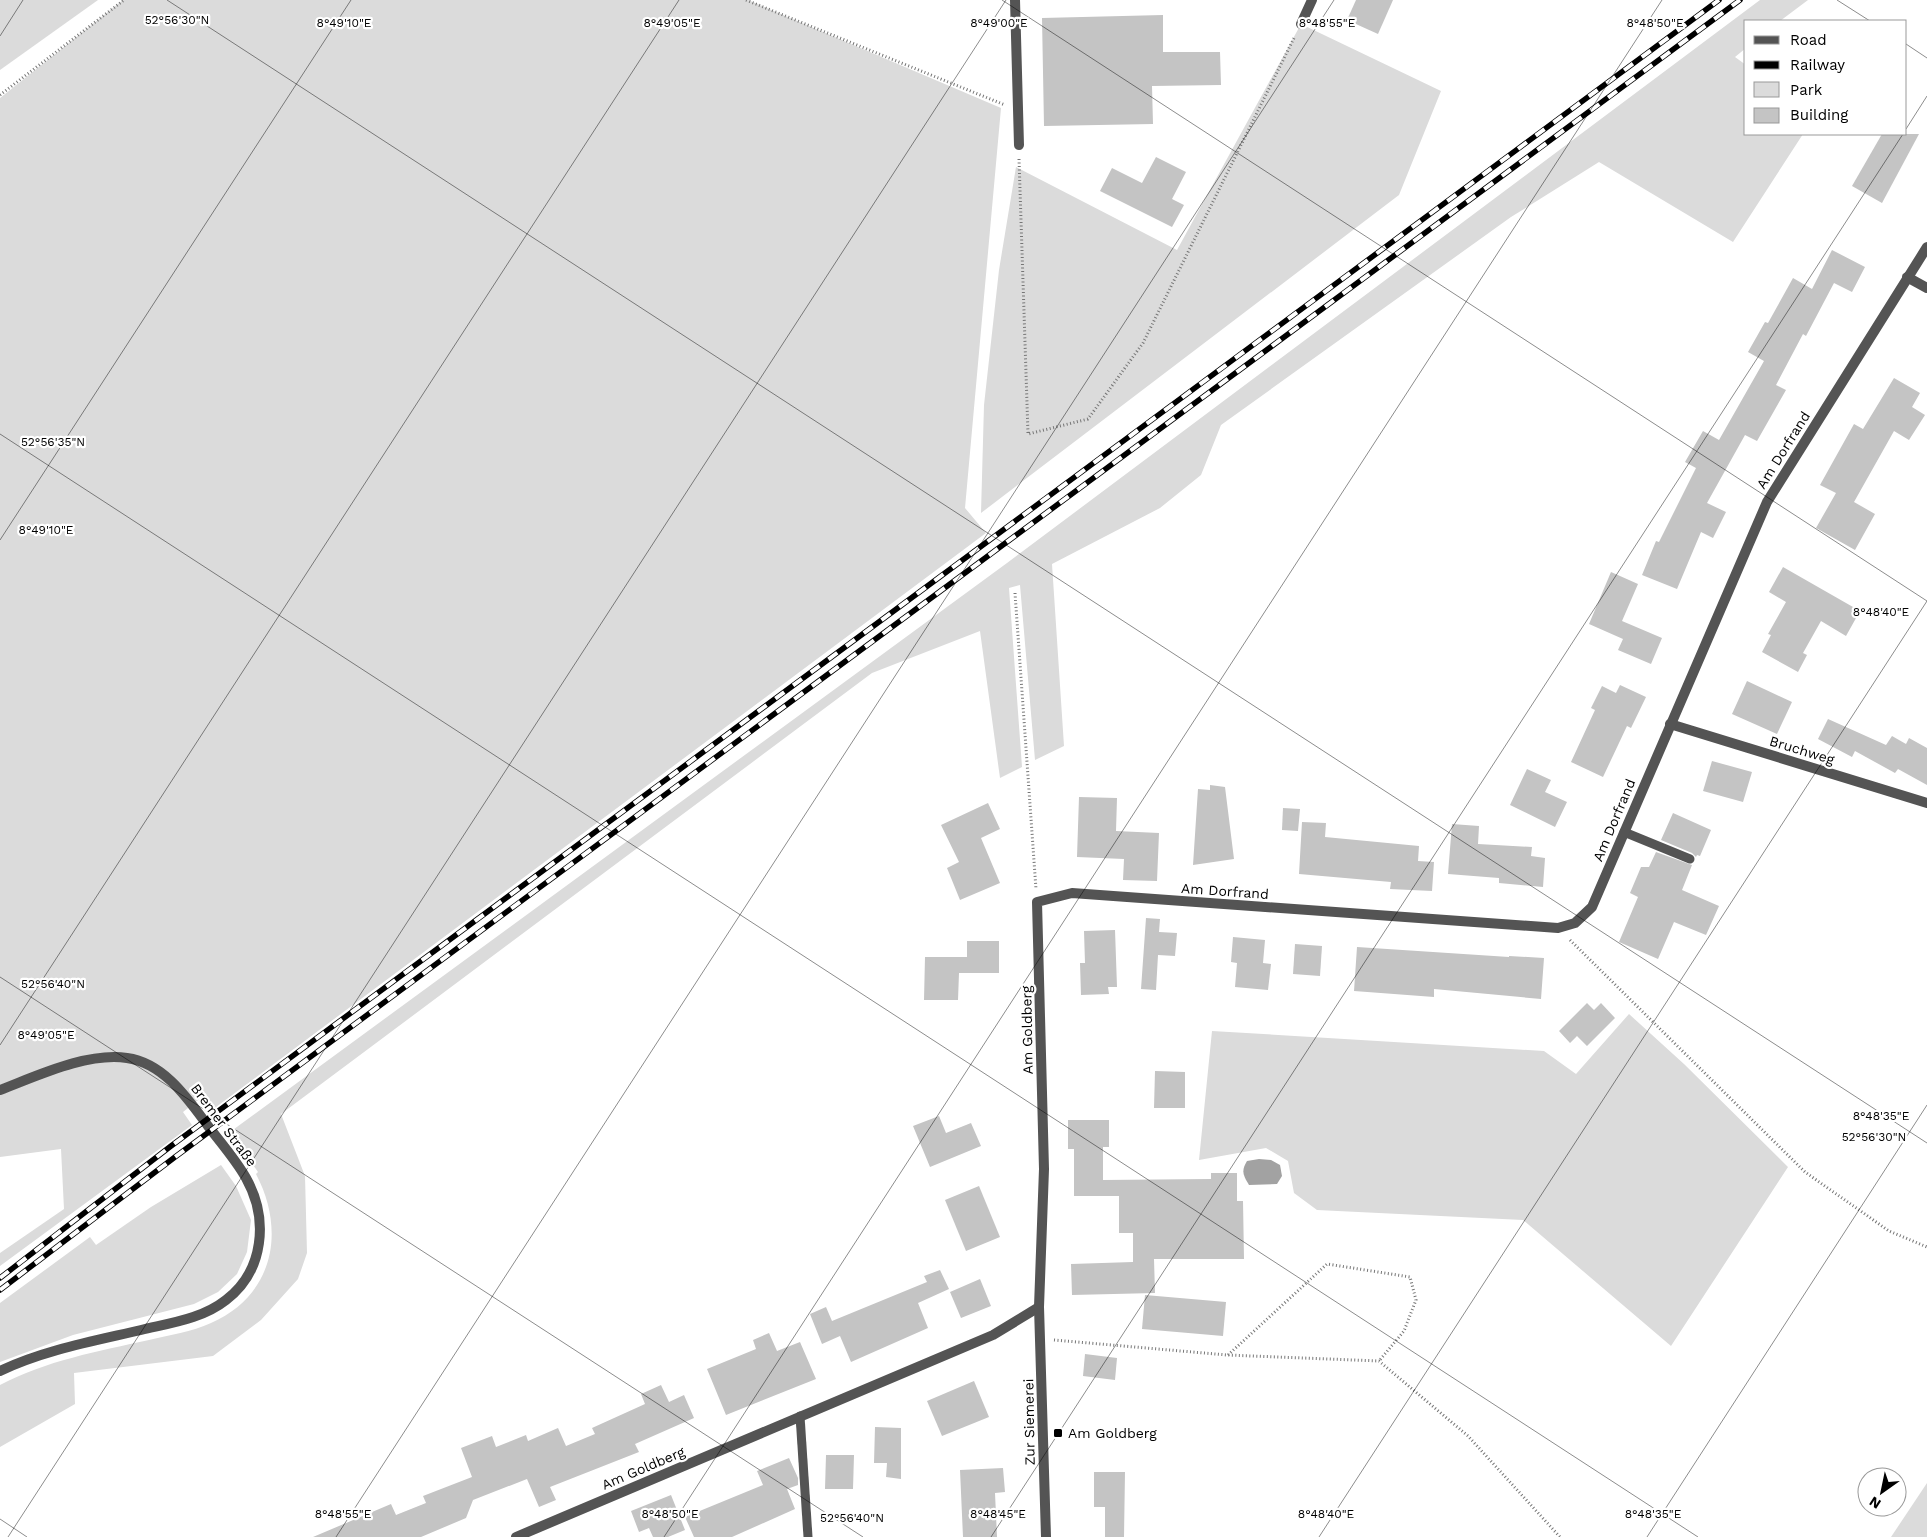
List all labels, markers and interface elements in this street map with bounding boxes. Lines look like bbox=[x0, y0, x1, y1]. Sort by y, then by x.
text: 52°56'30"N bbox=[145, 13, 209, 27]
text: 8°49'10"E bbox=[317, 16, 372, 30]
text: 8°49'05"E bbox=[643, 16, 701, 30]
text: 8°49'00"E bbox=[970, 16, 1028, 30]
text: 8°48'55"E bbox=[1299, 16, 1356, 30]
text: 8°48'50"E bbox=[1626, 16, 1684, 30]
legend bbox=[1744, 20, 1907, 135]
text: Road bbox=[1790, 31, 1827, 49]
text: Railway bbox=[1790, 56, 1845, 74]
text: Park bbox=[1790, 81, 1823, 99]
text: Building bbox=[1790, 106, 1848, 124]
street label: Am Dorfrand bbox=[1753, 408, 1813, 492]
text: 52°56'35"N bbox=[21, 435, 85, 449]
text: 8°49'10"E bbox=[19, 523, 74, 537]
text: 8°48'40"E bbox=[1853, 605, 1910, 619]
street label: Bruchweg bbox=[1768, 733, 1837, 768]
street label: Am Dorfrand bbox=[1589, 776, 1639, 864]
street label: Am Dorfrand bbox=[1181, 880, 1269, 902]
text: 52°56'40"N bbox=[21, 977, 85, 991]
street label: Am Goldberg bbox=[1018, 985, 1036, 1074]
text: 8°49'05"E bbox=[17, 1028, 75, 1042]
street label: Bremer Straße bbox=[188, 1081, 260, 1169]
text: 8°48'35"E bbox=[1853, 1109, 1910, 1123]
text: 52°56'30"N bbox=[1842, 1130, 1906, 1144]
street label: Zur Siemerei bbox=[1020, 1378, 1038, 1466]
place label: Am Goldberg bbox=[1068, 1425, 1157, 1441]
marker: Am Goldberg bbox=[1052, 1427, 1064, 1439]
street label: Am Goldberg bbox=[599, 1443, 687, 1493]
north arrow bbox=[1857, 1467, 1907, 1517]
text: N bbox=[1866, 1493, 1884, 1512]
text: 8°48'55"E bbox=[315, 1507, 372, 1521]
text: 8°48'50"E bbox=[641, 1507, 699, 1521]
text: 8°48'45"E bbox=[970, 1507, 1026, 1521]
text: 8°48'40"E bbox=[1298, 1507, 1355, 1521]
text: 8°48'35"E bbox=[1625, 1507, 1682, 1521]
text: 52°56'40"N bbox=[820, 1511, 884, 1525]

